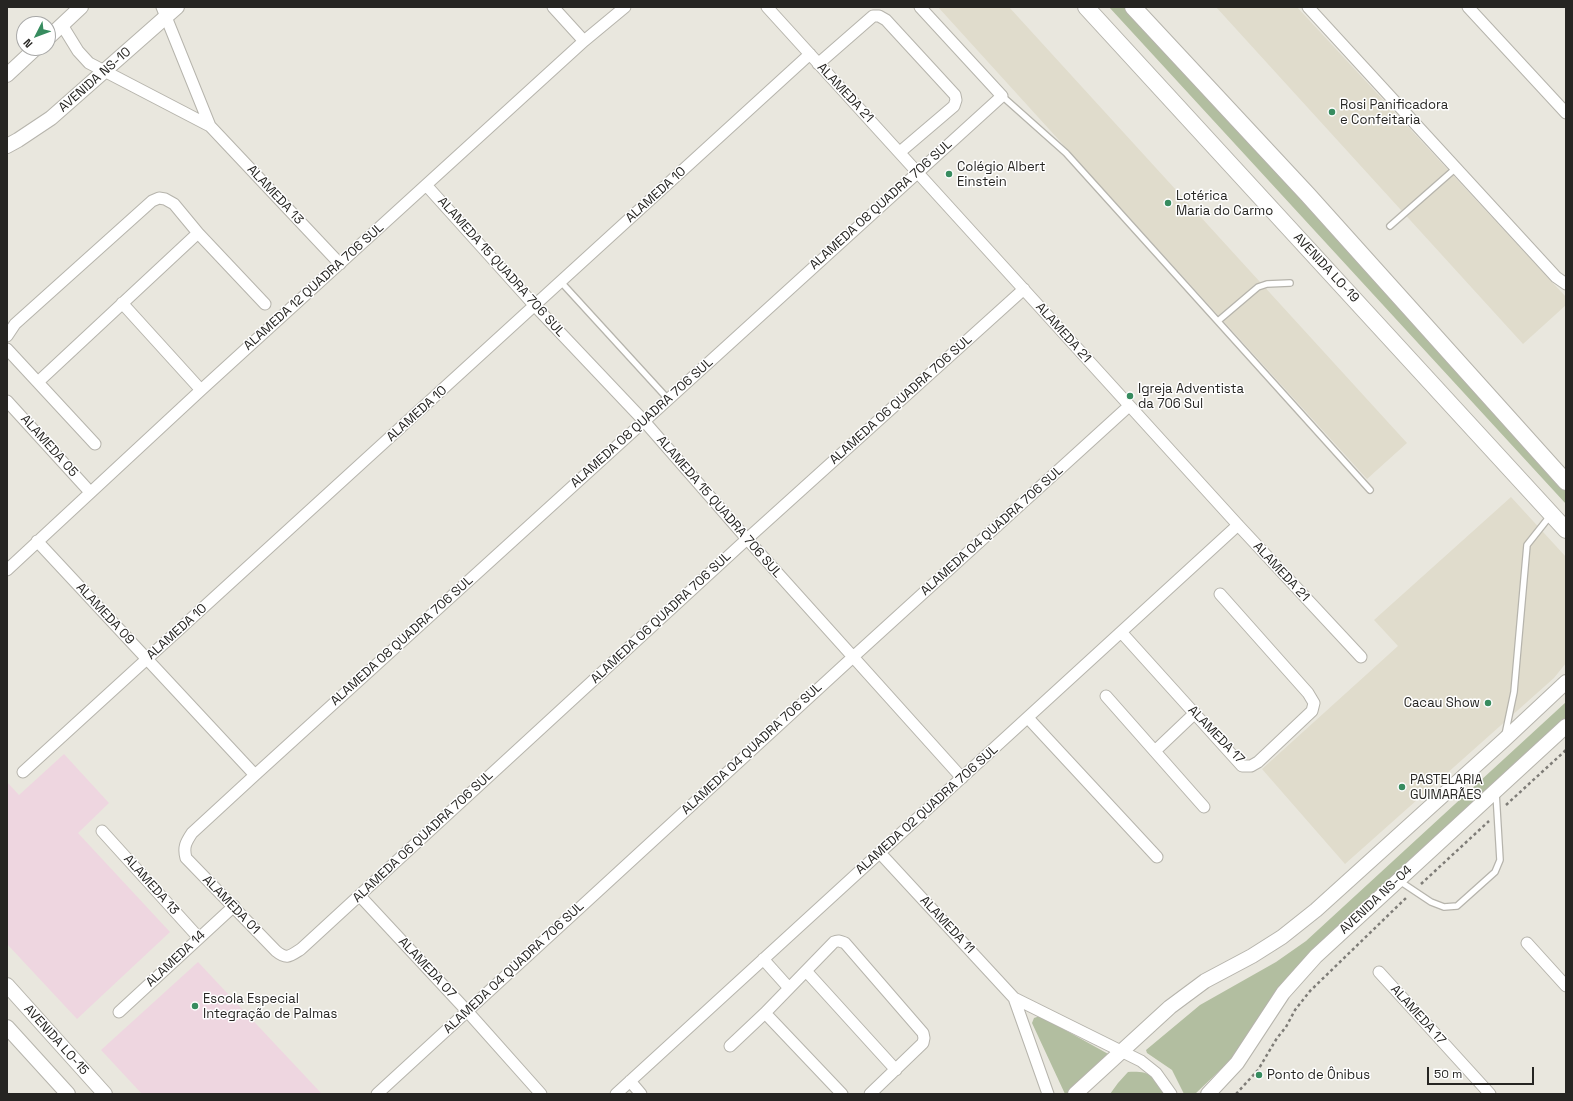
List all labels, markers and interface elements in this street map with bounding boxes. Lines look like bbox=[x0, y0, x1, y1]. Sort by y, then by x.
north arrow bbox=[16, 16, 56, 56]
text: N bbox=[20, 36, 35, 51]
street label: AVENIDA NS-10 bbox=[56, 44, 134, 116]
street label: ALAMEDA 21 bbox=[814, 60, 876, 126]
place label: Rosi Panificadora e Confeitaria bbox=[1340, 97, 1448, 128]
marker: Rosi Panificadora e Confeitaria bbox=[1327, 107, 1337, 117]
street label: ALAMEDA 08 QUADRA 706 SUL bbox=[807, 137, 955, 273]
place label: Colégio Albert Einstein bbox=[957, 159, 1045, 190]
street label: ALAMEDA 13 bbox=[244, 162, 306, 228]
street label: ALAMEDA 10 bbox=[623, 164, 689, 226]
marker: Colégio Albert Einstein bbox=[944, 169, 954, 179]
place label: Lotérica Maria do Carmo bbox=[1176, 188, 1273, 219]
street label: ALAMEDA 15 QUADRA 706 SUL bbox=[434, 194, 568, 340]
marker: Lotérica Maria do Carmo bbox=[1163, 198, 1173, 208]
street label: ALAMEDA 12 QUADRA 706 SUL bbox=[241, 220, 387, 354]
street label: AVENIDA LO-19 bbox=[1290, 230, 1362, 306]
street label: ALAMEDA 21 bbox=[1032, 300, 1094, 366]
street label: ALAMEDA 06 QUADRA 706 SUL bbox=[827, 332, 975, 468]
street label: ALAMEDA 08 QUADRA 706 SUL bbox=[568, 355, 716, 491]
place label: Igreja Adventista da 706 Sul bbox=[1138, 381, 1244, 412]
street label: ALAMEDA 10 bbox=[384, 383, 450, 445]
marker: Igreja Adventista da 706 Sul bbox=[1125, 391, 1135, 401]
street label: ALAMEDA 05 bbox=[17, 412, 81, 480]
street label: ALAMEDA 15 QUADRA 706 SUL bbox=[653, 433, 785, 581]
street label: ALAMEDA 04 QUADRA 706 SUL bbox=[918, 463, 1066, 599]
street label: ALAMEDA 21 bbox=[1250, 539, 1312, 605]
street label: ALAMEDA 06 QUADRA 706 SUL bbox=[588, 549, 734, 687]
street label: ALAMEDA 08 QUADRA 706 SUL bbox=[328, 573, 476, 709]
street label: ALAMEDA 09 bbox=[73, 580, 137, 648]
street label: ALAMEDA 10 bbox=[144, 601, 210, 663]
street label: ALAMEDA 04 QUADRA 706 SUL bbox=[679, 680, 825, 818]
place label: Cacau Show bbox=[1404, 695, 1480, 711]
marker: Cacau Show bbox=[1483, 698, 1493, 708]
street label: ALAMEDA 17 bbox=[1184, 703, 1248, 767]
street label: ALAMEDA 02 QUADRA 706 SUL bbox=[853, 742, 1001, 878]
street label: ALAMEDA 06 QUADRA 706 SUL bbox=[350, 768, 496, 906]
place label: PASTELARIA GUIMARÃES bbox=[1410, 772, 1483, 803]
marker: PASTELARIA GUIMARÃES bbox=[1397, 782, 1407, 792]
street label: ALAMEDA 13 bbox=[120, 852, 182, 918]
street label: AVENIDA NS-04 bbox=[1336, 862, 1416, 938]
street label: ALAMEDA 01 bbox=[199, 872, 263, 938]
street label: ALAMEDA 11 bbox=[916, 893, 978, 957]
street label: ALAMEDA 04 QUADRA 706 SUL bbox=[441, 899, 587, 1037]
street label: ALAMEDA 14 bbox=[143, 928, 209, 990]
street label: ALAMEDA 07 bbox=[395, 934, 459, 1002]
street label: ALAMEDA 17 bbox=[1387, 982, 1449, 1048]
place label: Escola Especial Integração de Palmas bbox=[203, 991, 337, 1022]
marker: Escola Especial Integração de Palmas bbox=[190, 1001, 200, 1011]
street label: AVENIDA LO-15 bbox=[20, 1002, 92, 1078]
scale bar bbox=[1429, 1059, 1536, 1085]
text: 50 m bbox=[1434, 1066, 1462, 1082]
place label: Ponto de Ônibus bbox=[1267, 1067, 1370, 1083]
marker: Ponto de Ônibus bbox=[1254, 1070, 1264, 1080]

